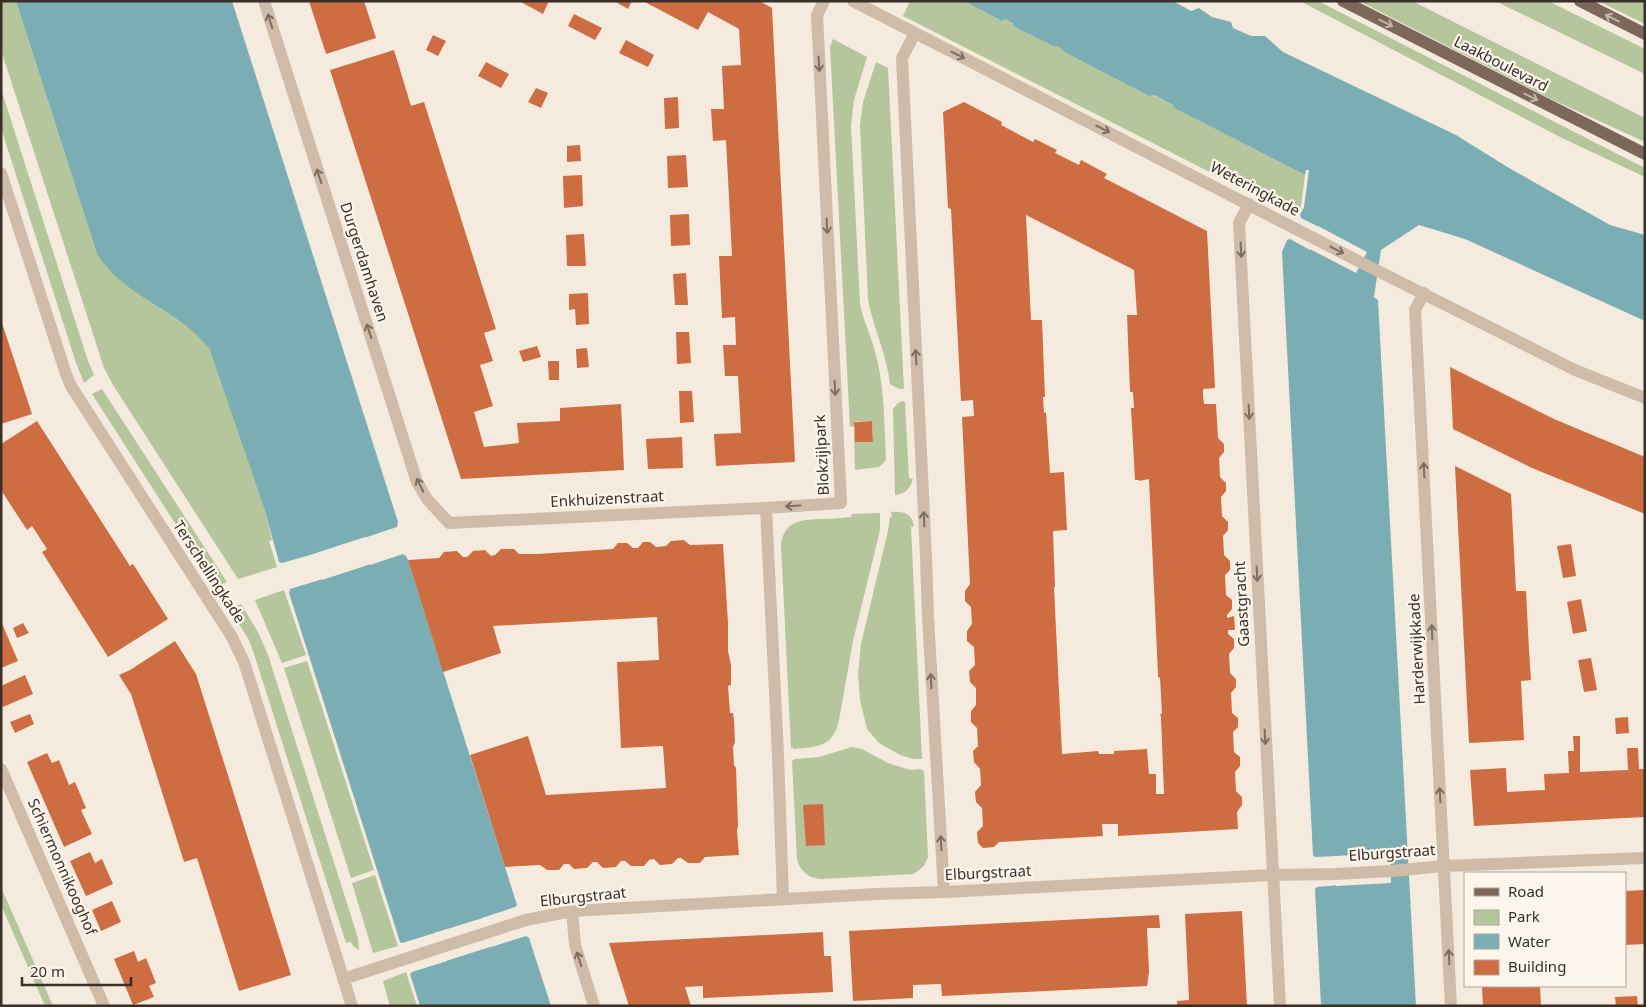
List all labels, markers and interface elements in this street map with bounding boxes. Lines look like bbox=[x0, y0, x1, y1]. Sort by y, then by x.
one-way arrow bbox=[1605, 13, 1620, 22]
one-way arrow bbox=[265, 14, 274, 29]
one-way arrow bbox=[1379, 18, 1394, 28]
street label: Laakboulevard bbox=[1451, 31, 1552, 96]
one-way arrow bbox=[950, 51, 965, 60]
one-way arrow bbox=[815, 56, 824, 72]
one-way arrow bbox=[1523, 93, 1538, 102]
one-way arrow bbox=[1095, 125, 1110, 134]
street label: Weteringkade bbox=[1207, 156, 1304, 220]
one-way arrow bbox=[314, 168, 324, 184]
street label: Durgerdamhaven bbox=[336, 199, 394, 324]
one-way arrow bbox=[823, 218, 832, 234]
one-way arrow bbox=[1236, 242, 1245, 258]
one-way arrow bbox=[1330, 245, 1345, 255]
one-way arrow bbox=[364, 323, 373, 339]
one-way arrow bbox=[911, 349, 920, 365]
one-way arrow bbox=[830, 380, 839, 396]
one-way arrow bbox=[1244, 404, 1253, 420]
street label: Blokzijlpark bbox=[809, 414, 833, 496]
one-way arrow bbox=[1419, 462, 1428, 478]
one-way arrow bbox=[414, 478, 424, 493]
street label: Enkhuizenstraat bbox=[550, 485, 665, 511]
one-way arrow bbox=[786, 502, 802, 511]
one-way arrow bbox=[920, 511, 929, 527]
street label: Terschellingkade bbox=[169, 516, 250, 627]
street label: Gaastgracht bbox=[1229, 560, 1253, 647]
one-way arrow bbox=[1253, 566, 1262, 582]
street label: Harderwijkkade bbox=[1403, 593, 1429, 705]
one-way arrow bbox=[1427, 625, 1436, 641]
one-way arrow bbox=[927, 673, 936, 689]
one-way arrow bbox=[1261, 728, 1270, 744]
one-way arrow bbox=[1436, 787, 1445, 803]
street label: Schiermonnikooghof bbox=[24, 795, 102, 939]
one-way arrow bbox=[937, 836, 946, 852]
street label: Elburgstraat bbox=[1348, 839, 1436, 865]
street label: Elburgstraat bbox=[944, 860, 1032, 884]
legend bbox=[1464, 872, 1626, 987]
street label: Elburgstraat bbox=[539, 881, 628, 910]
text: Road bbox=[1508, 881, 1544, 901]
text: Park bbox=[1508, 906, 1540, 926]
text: Water bbox=[1508, 931, 1550, 951]
one-way arrow bbox=[1444, 949, 1453, 965]
one-way arrow bbox=[574, 952, 583, 968]
scale bar bbox=[22, 954, 131, 986]
text: Building bbox=[1508, 956, 1566, 976]
text: 20 m bbox=[30, 961, 65, 981]

